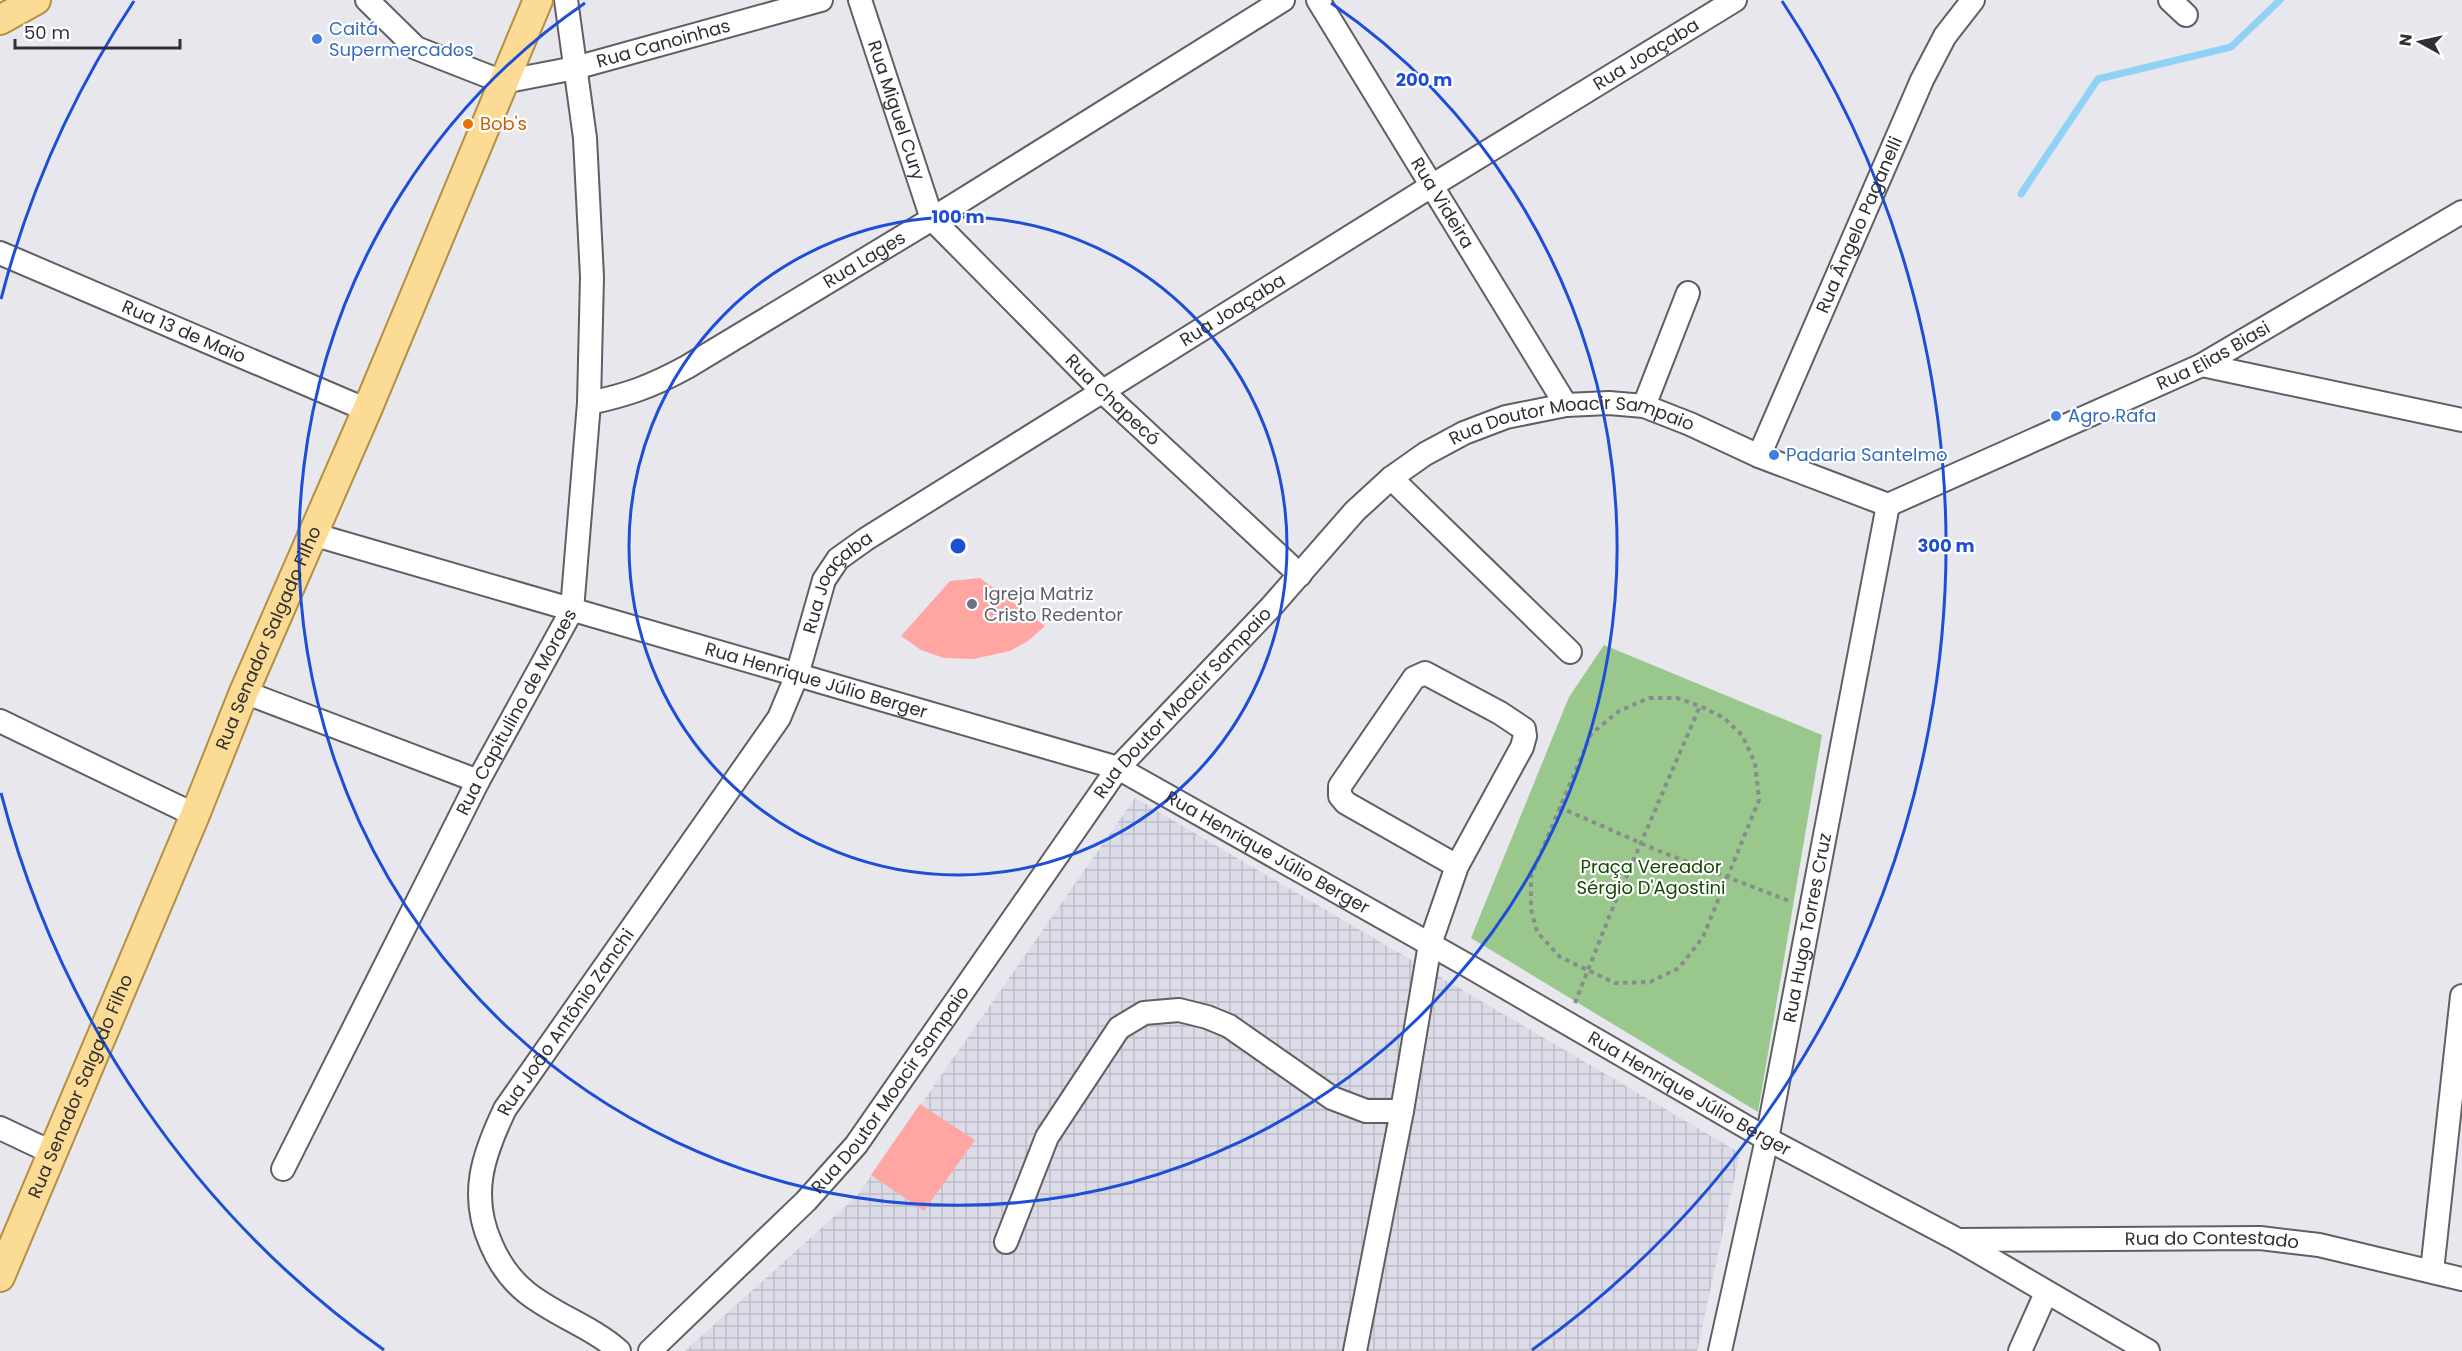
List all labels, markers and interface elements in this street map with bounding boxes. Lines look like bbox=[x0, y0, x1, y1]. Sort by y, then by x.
scale bar bbox=[15, 12, 180, 50]
street label: Rua Joaçaba bbox=[1588, 12, 1704, 96]
north arrow bbox=[2390, 12, 2450, 72]
street label: Rua Canoinhas bbox=[594, 13, 733, 73]
place label: Caitá Supermercados bbox=[329, 16, 474, 62]
text: 50 m bbox=[24, 20, 70, 45]
marker: Caitá Supermercados bbox=[310, 32, 324, 46]
text: N bbox=[2393, 32, 2418, 48]
street label: Rua Miguel Cury bbox=[862, 37, 931, 183]
text: 200 m bbox=[1396, 67, 1452, 92]
place label: Bob's bbox=[480, 111, 527, 136]
marker: Bob's bbox=[461, 117, 475, 131]
street label: Rua Ângelo Paganelli bbox=[1809, 132, 1908, 317]
street label: Rua Videira bbox=[1405, 152, 1480, 253]
text: 100 m bbox=[931, 204, 985, 229]
street label: Rua Lages bbox=[818, 225, 910, 294]
street label: Rua Joaçaba bbox=[1175, 267, 1290, 352]
street label: Rua 13 de Maio bbox=[118, 294, 250, 369]
street label: Rua Elias Biasi bbox=[2152, 315, 2274, 396]
street label: Rua Chapecó bbox=[1060, 348, 1166, 451]
street label: Rua Doutor Moacir Sampaio bbox=[1444, 390, 1698, 451]
place label: Agro Rafa bbox=[2068, 403, 2157, 428]
marker: Agro Rafa bbox=[2049, 409, 2063, 423]
place label: Padaria Santelmo bbox=[1786, 442, 1948, 467]
marker: Padaria Santelmo bbox=[1767, 448, 1781, 462]
street label: Rua Senador Salgado Filho bbox=[209, 522, 327, 754]
street label: Rua Joaçaba bbox=[796, 525, 877, 636]
text: 300 m bbox=[1917, 533, 1975, 558]
centre of rings bbox=[948, 536, 968, 556]
place label: Igreja Matriz Cristo Redentor bbox=[984, 581, 1123, 627]
marker: Igreja Matriz Cristo Redentor bbox=[965, 597, 979, 611]
street label: Rua Doutor Moacir Sampaio bbox=[1087, 601, 1277, 804]
street label: Rua Capitulino de Moraes bbox=[450, 604, 582, 820]
street label: Rua Henrique Júlio Berger bbox=[702, 636, 931, 724]
street label: Rua Henrique Júlio Berger bbox=[1161, 784, 1375, 920]
street label: Rua Hugo Torres Cruz bbox=[1776, 831, 1837, 1025]
park label: Praça Vereador Sérgio D'Agostini bbox=[1576, 854, 1726, 900]
street label: Rua João Antônio Zanchi bbox=[491, 923, 640, 1120]
street label: Rua Senador Salgado Filho bbox=[22, 970, 138, 1202]
street label: Rua Doutor Moacir Sampaio bbox=[805, 981, 975, 1199]
street label: Rua Henrique Júlio Berger bbox=[1583, 1025, 1796, 1162]
street label: Rua do Contestado bbox=[2125, 1225, 2301, 1255]

